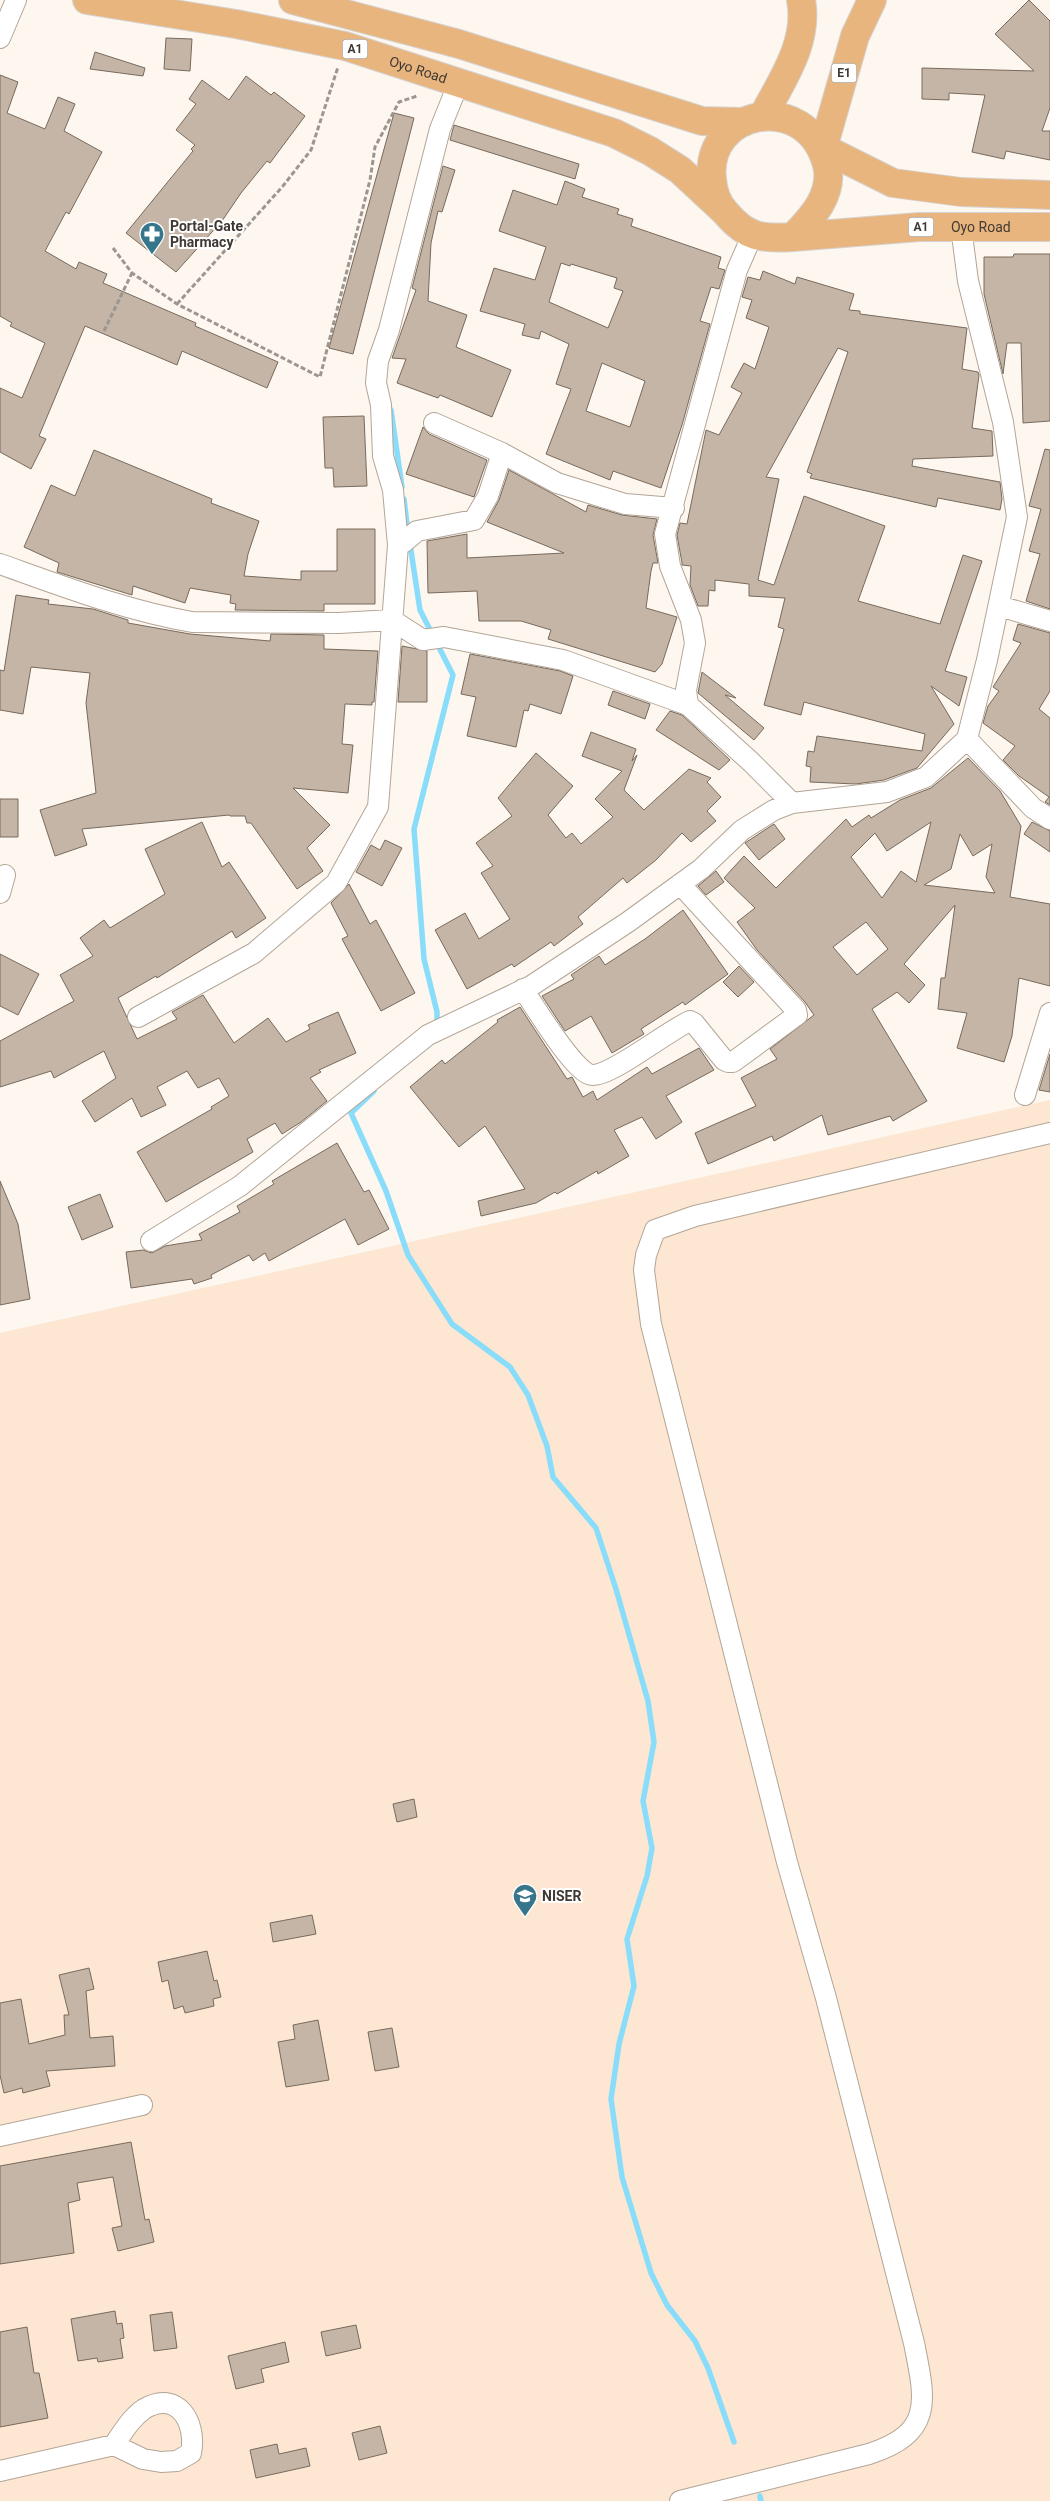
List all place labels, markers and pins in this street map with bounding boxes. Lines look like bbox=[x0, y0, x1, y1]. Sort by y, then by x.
place label: Portal-Gate Pharmacy bbox=[170, 218, 244, 250]
pharmacy icon: Portal-Gate Pharmacy bbox=[139, 221, 165, 255]
school or university icon: NISER bbox=[512, 1883, 538, 1917]
place label: NISER bbox=[542, 1888, 581, 1904]

